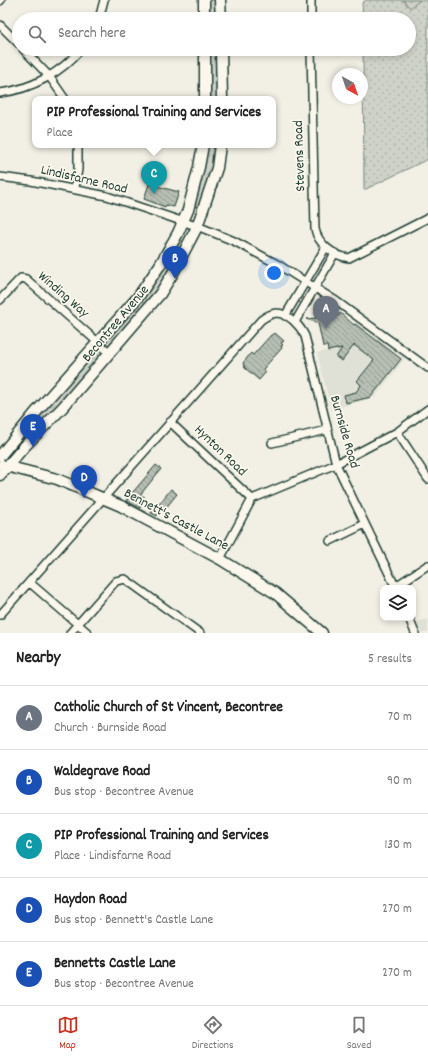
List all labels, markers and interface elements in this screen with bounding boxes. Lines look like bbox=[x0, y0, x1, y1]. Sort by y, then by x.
search box bbox=[12, 12, 416, 56]
icon: search bbox=[26, 23, 48, 45]
text: Search here bbox=[58, 23, 126, 45]
north arrow bbox=[332, 68, 368, 104]
popup bbox=[32, 96, 276, 148]
text: PIP Professional Training and Services bbox=[47, 102, 261, 124]
street label: Stevens Road bbox=[289, 120, 311, 192]
text: Place bbox=[47, 124, 73, 143]
street label: Lindisfarne Road bbox=[39, 160, 129, 200]
pin: C bbox=[141, 161, 167, 194]
pin: B bbox=[162, 246, 188, 279]
your location bbox=[264, 263, 284, 283]
street label: Winding Way bbox=[33, 267, 93, 323]
street label: Becontree Avenue bbox=[78, 281, 154, 367]
pin: A bbox=[313, 296, 339, 329]
street label: Burnside Road bbox=[324, 393, 364, 471]
pin: E bbox=[20, 414, 46, 447]
street label: Hynton Road bbox=[189, 421, 251, 481]
pin: D bbox=[71, 465, 97, 498]
street label: Bennett's Castle Lane bbox=[120, 484, 232, 556]
map controls bbox=[380, 585, 416, 621]
button: layers bbox=[380, 585, 416, 621]
text: Nearby bbox=[16, 647, 60, 671]
text: 5 results bbox=[368, 650, 412, 669]
text: Catholic Church of St Vincent, Becontree bbox=[54, 697, 283, 719]
text: A bbox=[25, 708, 33, 727]
text: 70 m bbox=[388, 708, 412, 727]
text: Church · Burnside Road bbox=[54, 719, 166, 738]
text: Waldegrave Road bbox=[54, 761, 150, 783]
text: B bbox=[26, 772, 32, 791]
text: 90 m bbox=[387, 772, 412, 791]
text: Bus stop · Becontree Avenue bbox=[54, 783, 194, 802]
text: PIP Professional Training and Services bbox=[54, 825, 269, 847]
text: C bbox=[26, 836, 32, 855]
text: 130 m bbox=[384, 836, 412, 855]
text: Place · Lindisfarne Road bbox=[54, 847, 171, 866]
text: Haydon Road bbox=[54, 889, 127, 911]
text: D bbox=[26, 900, 32, 919]
text: 270 m bbox=[382, 900, 412, 919]
text: Bus stop · Bennett's Castle Lane bbox=[54, 911, 213, 930]
text: Bennetts Castle Lane bbox=[54, 953, 176, 975]
text: E bbox=[26, 964, 32, 983]
text: 270 m bbox=[382, 964, 412, 983]
text: Bus stop · Becontree Avenue bbox=[54, 975, 194, 994]
tab: Map bbox=[57, 1014, 79, 1054]
tab: Directions bbox=[192, 1014, 234, 1054]
tab: Saved bbox=[347, 1014, 371, 1054]

